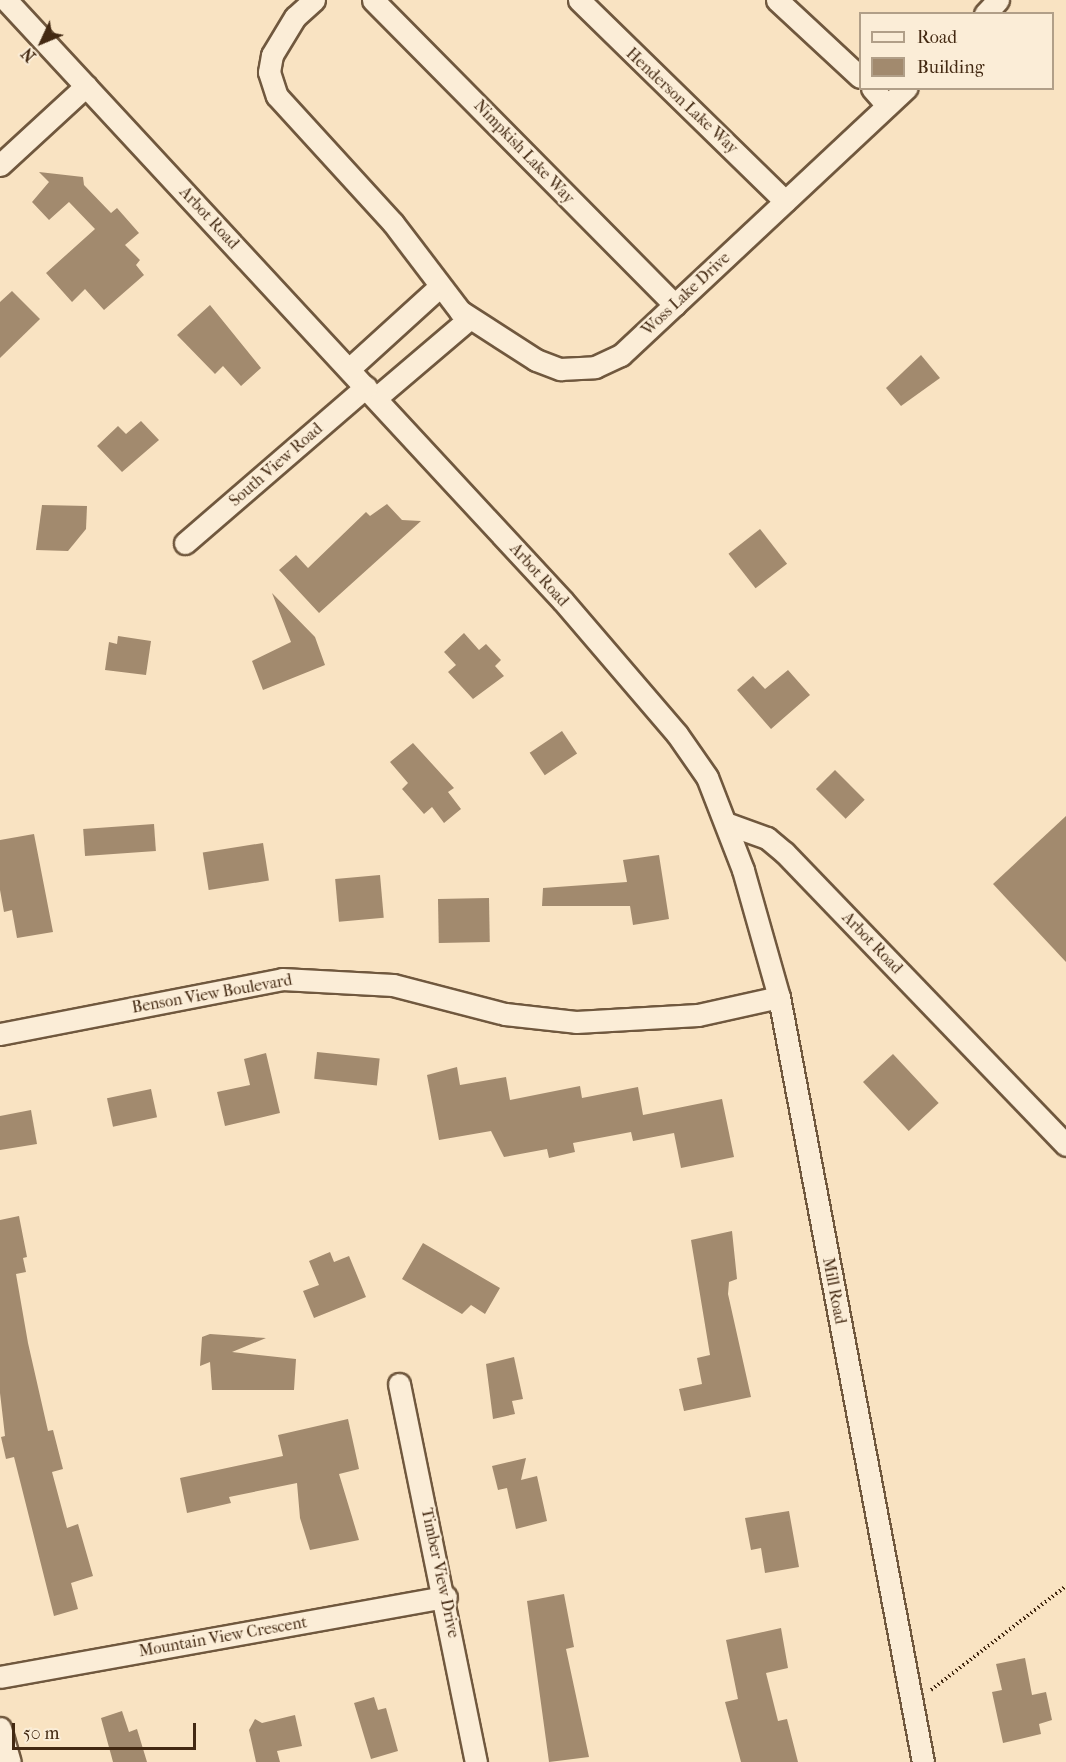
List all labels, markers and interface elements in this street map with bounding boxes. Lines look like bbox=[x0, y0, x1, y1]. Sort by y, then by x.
north arrow bbox=[12, 12, 72, 72]
legend bbox=[859, 12, 1054, 90]
text: Road bbox=[917, 27, 957, 48]
text: N bbox=[18, 44, 40, 66]
street label: Henderson Lake Way bbox=[622, 44, 742, 158]
text: Building bbox=[917, 57, 984, 78]
street label: Nimpkish Lake Way bbox=[470, 96, 578, 208]
street label: Arbot Road bbox=[175, 183, 243, 253]
street label: Woss Lake Drive bbox=[638, 248, 734, 340]
street label: South View Road bbox=[226, 419, 326, 511]
street label: Arbot Road bbox=[506, 539, 572, 611]
street label: Arbot Road bbox=[838, 908, 906, 978]
street label: Benson View Boulevard bbox=[130, 970, 294, 1018]
street label: Mill Road bbox=[818, 1256, 850, 1326]
street label: Timber View Drive bbox=[417, 1506, 463, 1640]
street label: Mountain View Crescent bbox=[137, 1613, 309, 1661]
scale bar bbox=[15, 1711, 200, 1749]
text: 50 m bbox=[23, 1723, 59, 1744]

